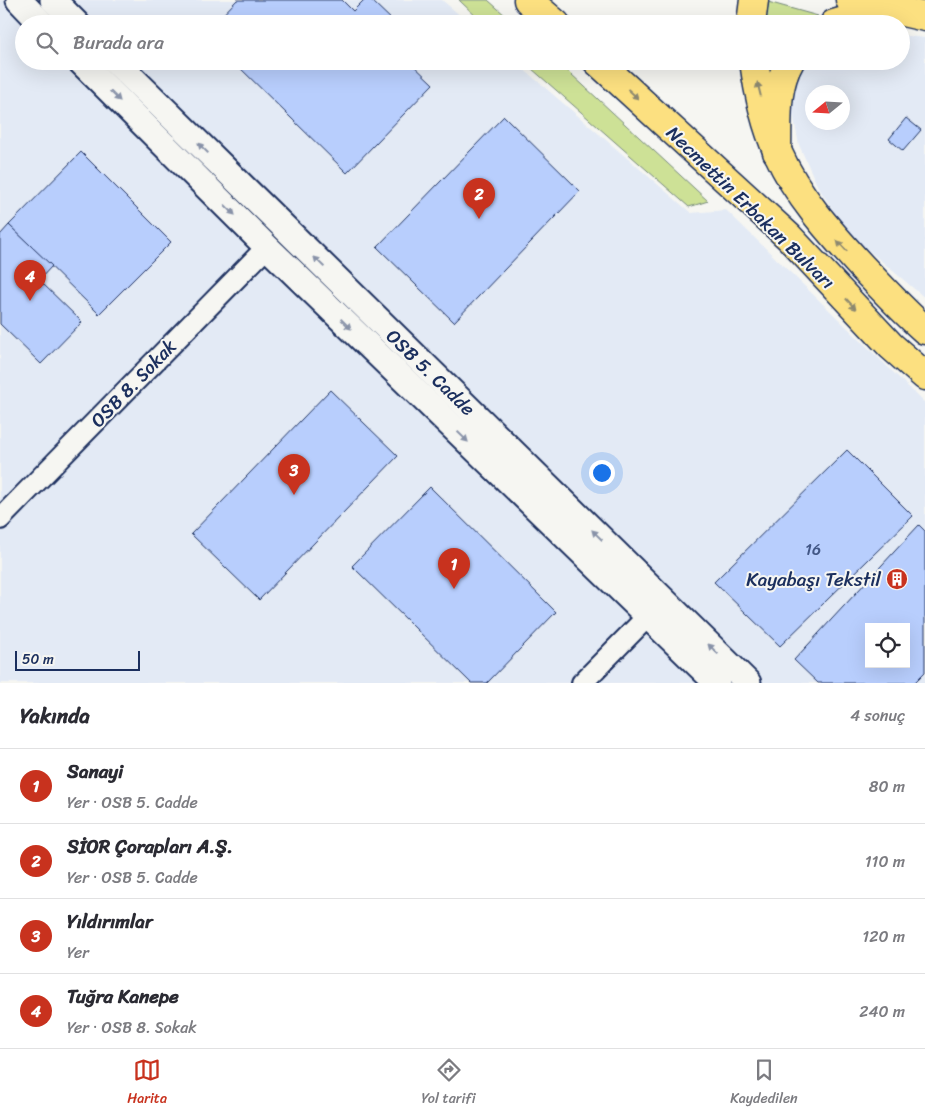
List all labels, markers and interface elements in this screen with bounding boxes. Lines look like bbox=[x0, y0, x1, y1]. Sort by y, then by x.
search box bbox=[15, 15, 910, 70]
text: Burada ara bbox=[73, 26, 164, 59]
icon: search bbox=[33, 29, 61, 57]
one-way arrow bbox=[755, 81, 763, 96]
north arrow bbox=[805, 85, 850, 130]
one-way arrow bbox=[626, 88, 638, 100]
one-way arrow bbox=[109, 89, 121, 101]
street label: Necmettin Erbakan Bulvarı bbox=[658, 117, 843, 297]
one-way arrow bbox=[197, 142, 209, 154]
pin: 2 bbox=[463, 178, 495, 219]
one-way arrow bbox=[224, 204, 236, 216]
one-way arrow bbox=[836, 240, 848, 252]
one-way arrow bbox=[313, 256, 325, 268]
pin: 4 bbox=[14, 260, 46, 301]
one-way arrow bbox=[845, 297, 857, 309]
one-way arrow bbox=[340, 318, 352, 330]
street label: OSB 5. Cadde bbox=[378, 321, 483, 424]
street label: OSB 8. Sokak bbox=[82, 331, 184, 435]
one-way arrow bbox=[457, 431, 469, 443]
pin: 3 bbox=[278, 454, 310, 495]
your location bbox=[589, 460, 615, 486]
one-way arrow bbox=[592, 529, 604, 541]
house number: 16 bbox=[805, 535, 821, 564]
pin: 1 bbox=[438, 548, 470, 589]
place label: Kayabaşı Tekstil bbox=[746, 563, 882, 596]
building icon: Kayabaşı Tekstil bbox=[885, 567, 909, 591]
map controls bbox=[865, 623, 910, 668]
button: locate bbox=[865, 623, 910, 668]
one-way arrow bbox=[707, 643, 719, 655]
text: 50 m bbox=[22, 647, 54, 672]
scale bar bbox=[15, 648, 140, 671]
text: Yakında bbox=[20, 697, 90, 735]
text: 4 sonuç bbox=[850, 701, 905, 730]
text: Sanayi bbox=[67, 755, 123, 788]
text: 1 bbox=[33, 772, 39, 801]
text: 80 m bbox=[869, 772, 905, 801]
text: Yer · OSB 5. Cadde bbox=[67, 788, 198, 817]
text: SİOR Çorapları A.Ş. bbox=[67, 830, 233, 863]
text: 2 bbox=[31, 847, 41, 876]
text: 110 m bbox=[865, 847, 905, 876]
text: Yer · OSB 5. Cadde bbox=[67, 863, 198, 892]
text: Yıldırımlar bbox=[67, 905, 153, 938]
text: 3 bbox=[32, 922, 40, 951]
text: 120 m bbox=[862, 922, 905, 951]
text: Yer bbox=[67, 938, 89, 967]
text: Tuğra Kanepe bbox=[67, 980, 179, 1013]
text: 4 bbox=[31, 997, 41, 1026]
text: 240 m bbox=[859, 997, 905, 1026]
text: Yer · OSB 8. Sokak bbox=[67, 1013, 197, 1042]
tab: Harita bbox=[127, 1056, 167, 1111]
tab: Yol tarifi bbox=[422, 1056, 476, 1111]
tab: Kaydedilen bbox=[730, 1056, 798, 1111]

